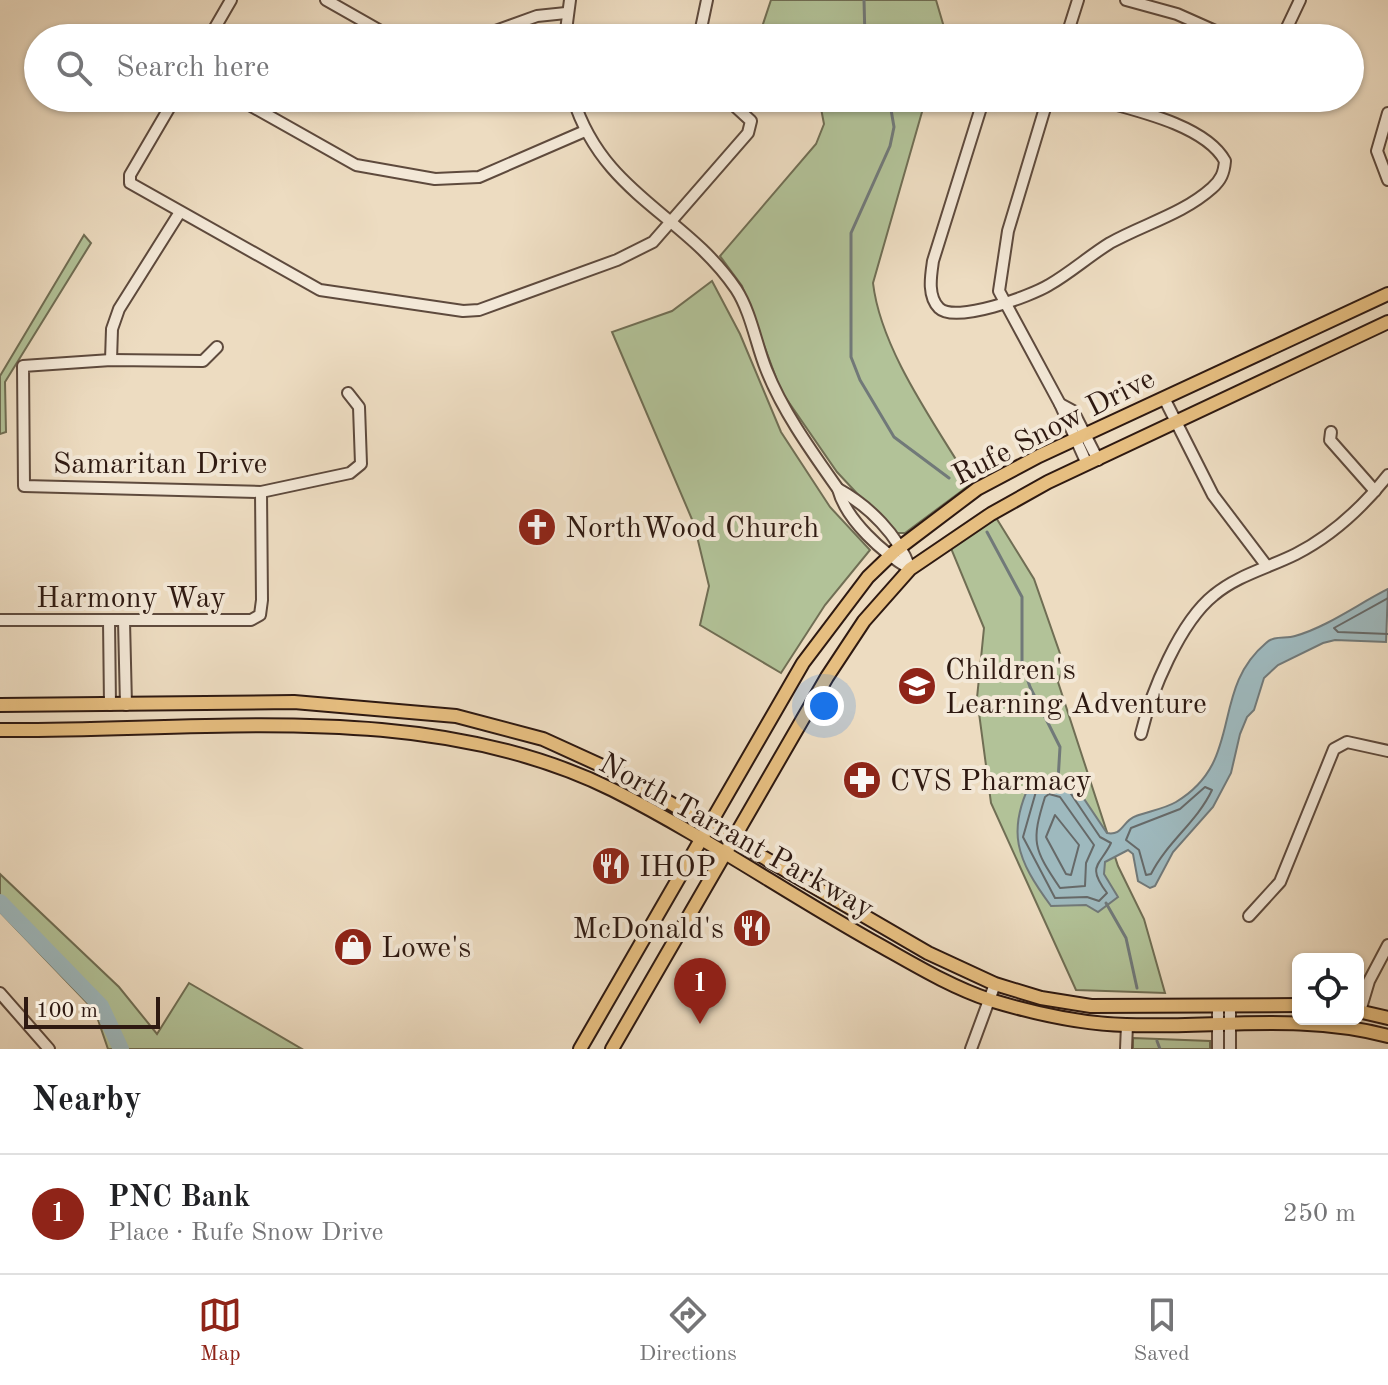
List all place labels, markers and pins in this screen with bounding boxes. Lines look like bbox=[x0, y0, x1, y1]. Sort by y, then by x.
church icon: NorthWood Church bbox=[516, 506, 558, 548]
place label: NorthWood Church bbox=[565, 514, 819, 544]
place label: Children's Learning Adventure bbox=[945, 656, 1207, 720]
school or university icon: Children's Learning Adventure bbox=[896, 665, 938, 707]
pharmacy icon: CVS Pharmacy bbox=[841, 759, 883, 801]
place label: CVS Pharmacy bbox=[890, 767, 1092, 797]
restaurant icon: IHOP bbox=[590, 845, 632, 887]
place label: IHOP bbox=[639, 853, 716, 883]
restaurant icon: McDonald's bbox=[731, 907, 773, 949]
place label: McDonald's bbox=[573, 915, 724, 945]
shop icon: Lowe's bbox=[332, 926, 374, 968]
place label: Lowe's bbox=[381, 934, 471, 964]
pin: 1 bbox=[674, 958, 726, 1024]

